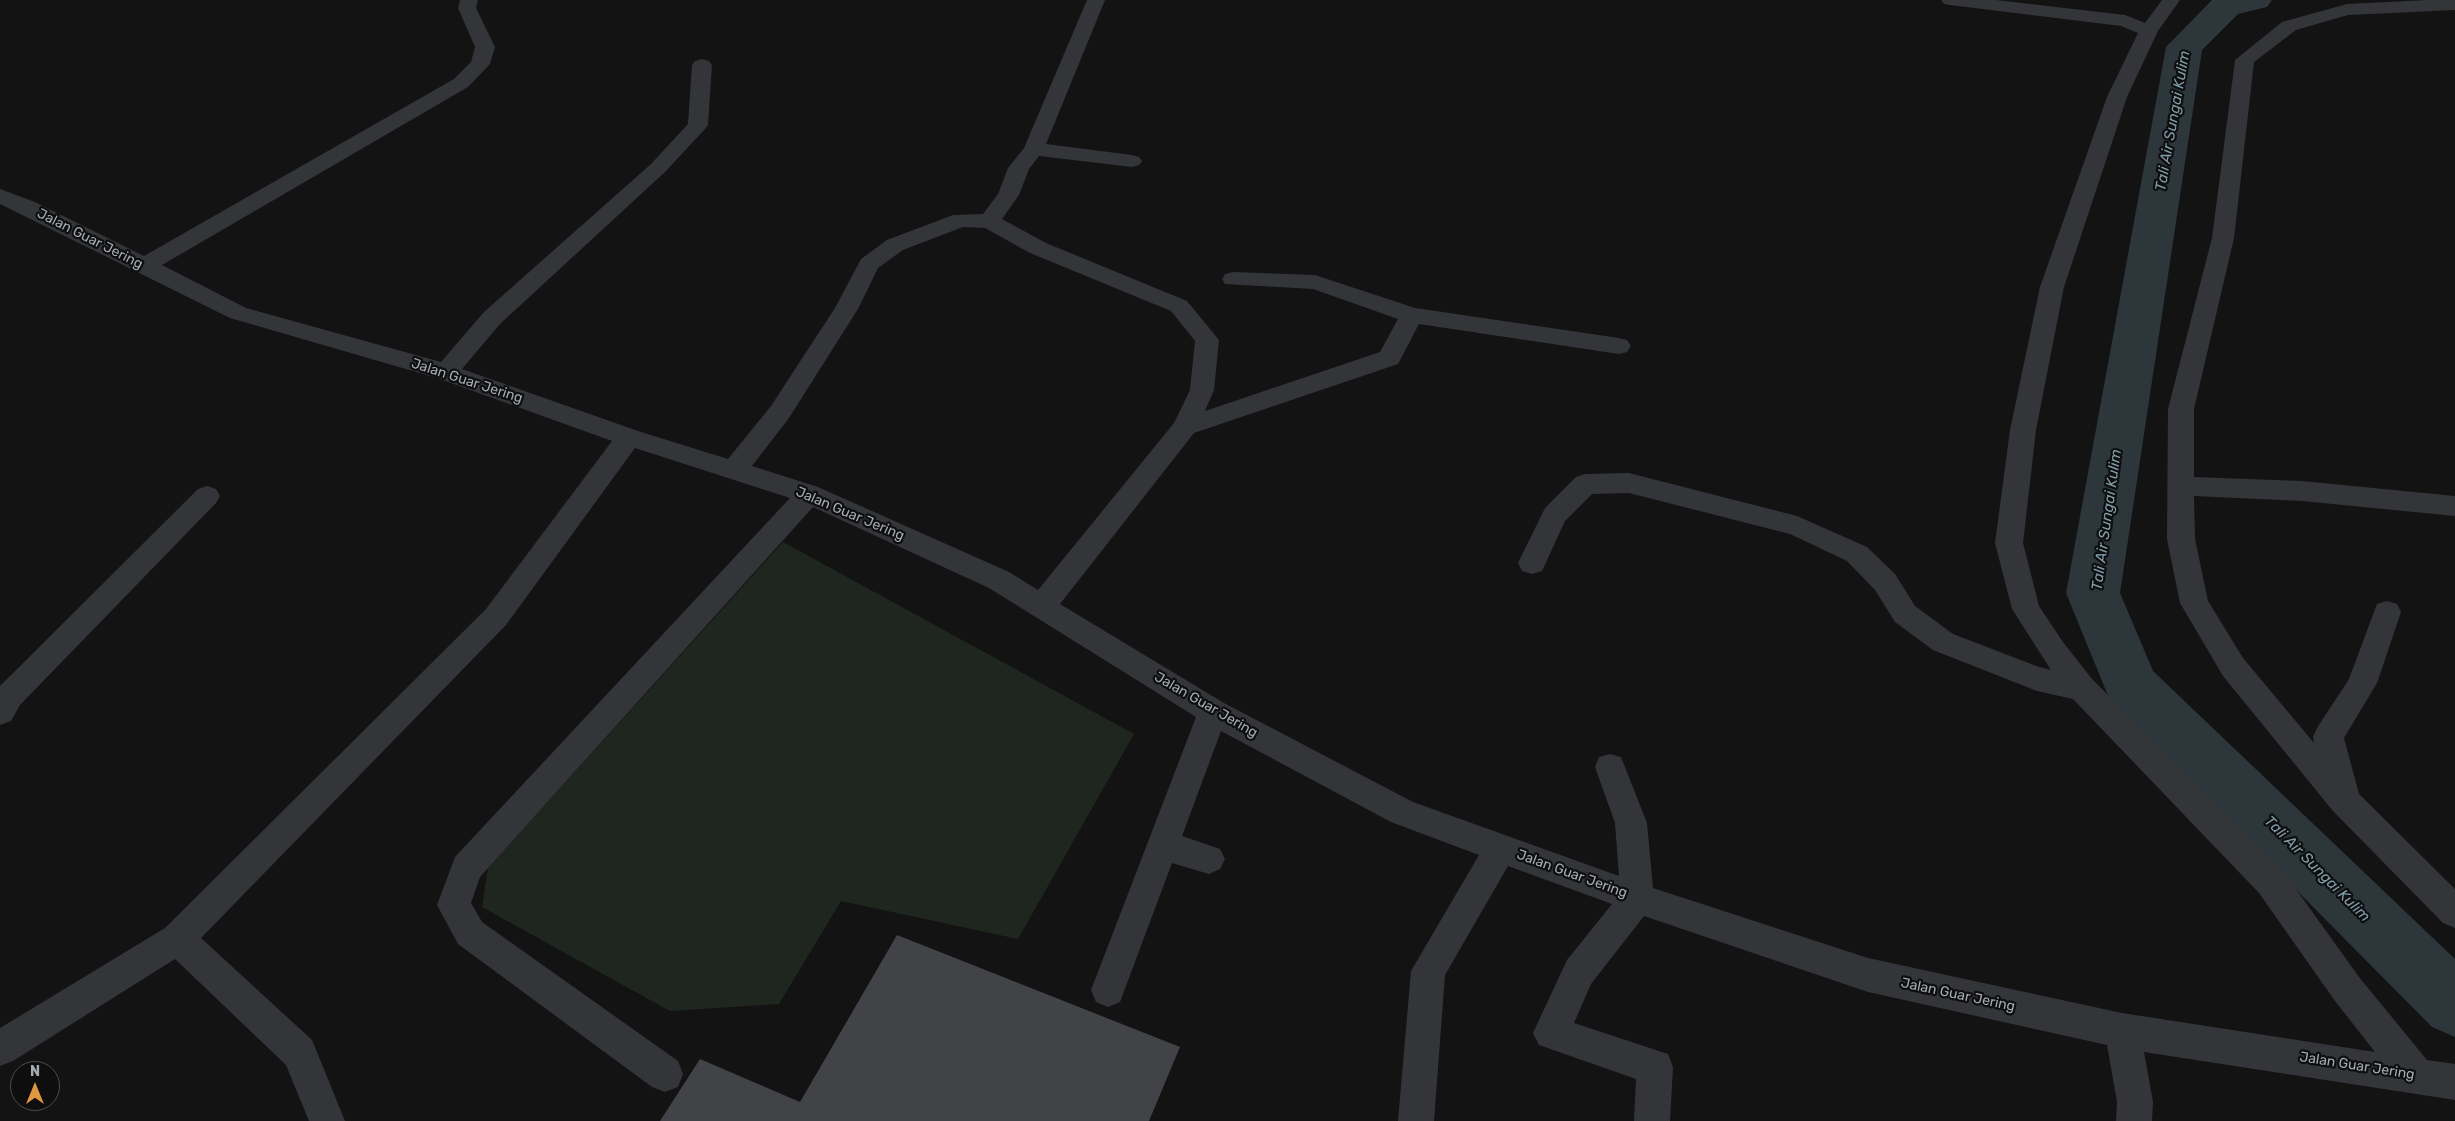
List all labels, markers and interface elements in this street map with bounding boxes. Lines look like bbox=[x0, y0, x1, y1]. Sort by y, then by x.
water label: Tali Air Sungai Kulim bbox=[2152, 49, 2194, 193]
street label: Jalan Guar Jering bbox=[34, 205, 146, 273]
street label: Jalan Guar Jering bbox=[409, 355, 525, 407]
water label: Tali Air Sungai Kulim bbox=[2088, 448, 2126, 592]
street label: Jalan Guar Jering bbox=[793, 484, 907, 544]
street label: Jalan Guar Jering bbox=[1151, 669, 1261, 741]
water label: Tali Air Sungai Kulim bbox=[2260, 812, 2374, 926]
street label: Jalan Guar Jering bbox=[1514, 846, 1630, 902]
street label: Jalan Guar Jering bbox=[1899, 975, 2017, 1015]
street label: Jalan Guar Jering bbox=[2298, 1049, 2416, 1083]
north arrow bbox=[10, 1061, 60, 1111]
text: N bbox=[30, 1063, 40, 1080]

